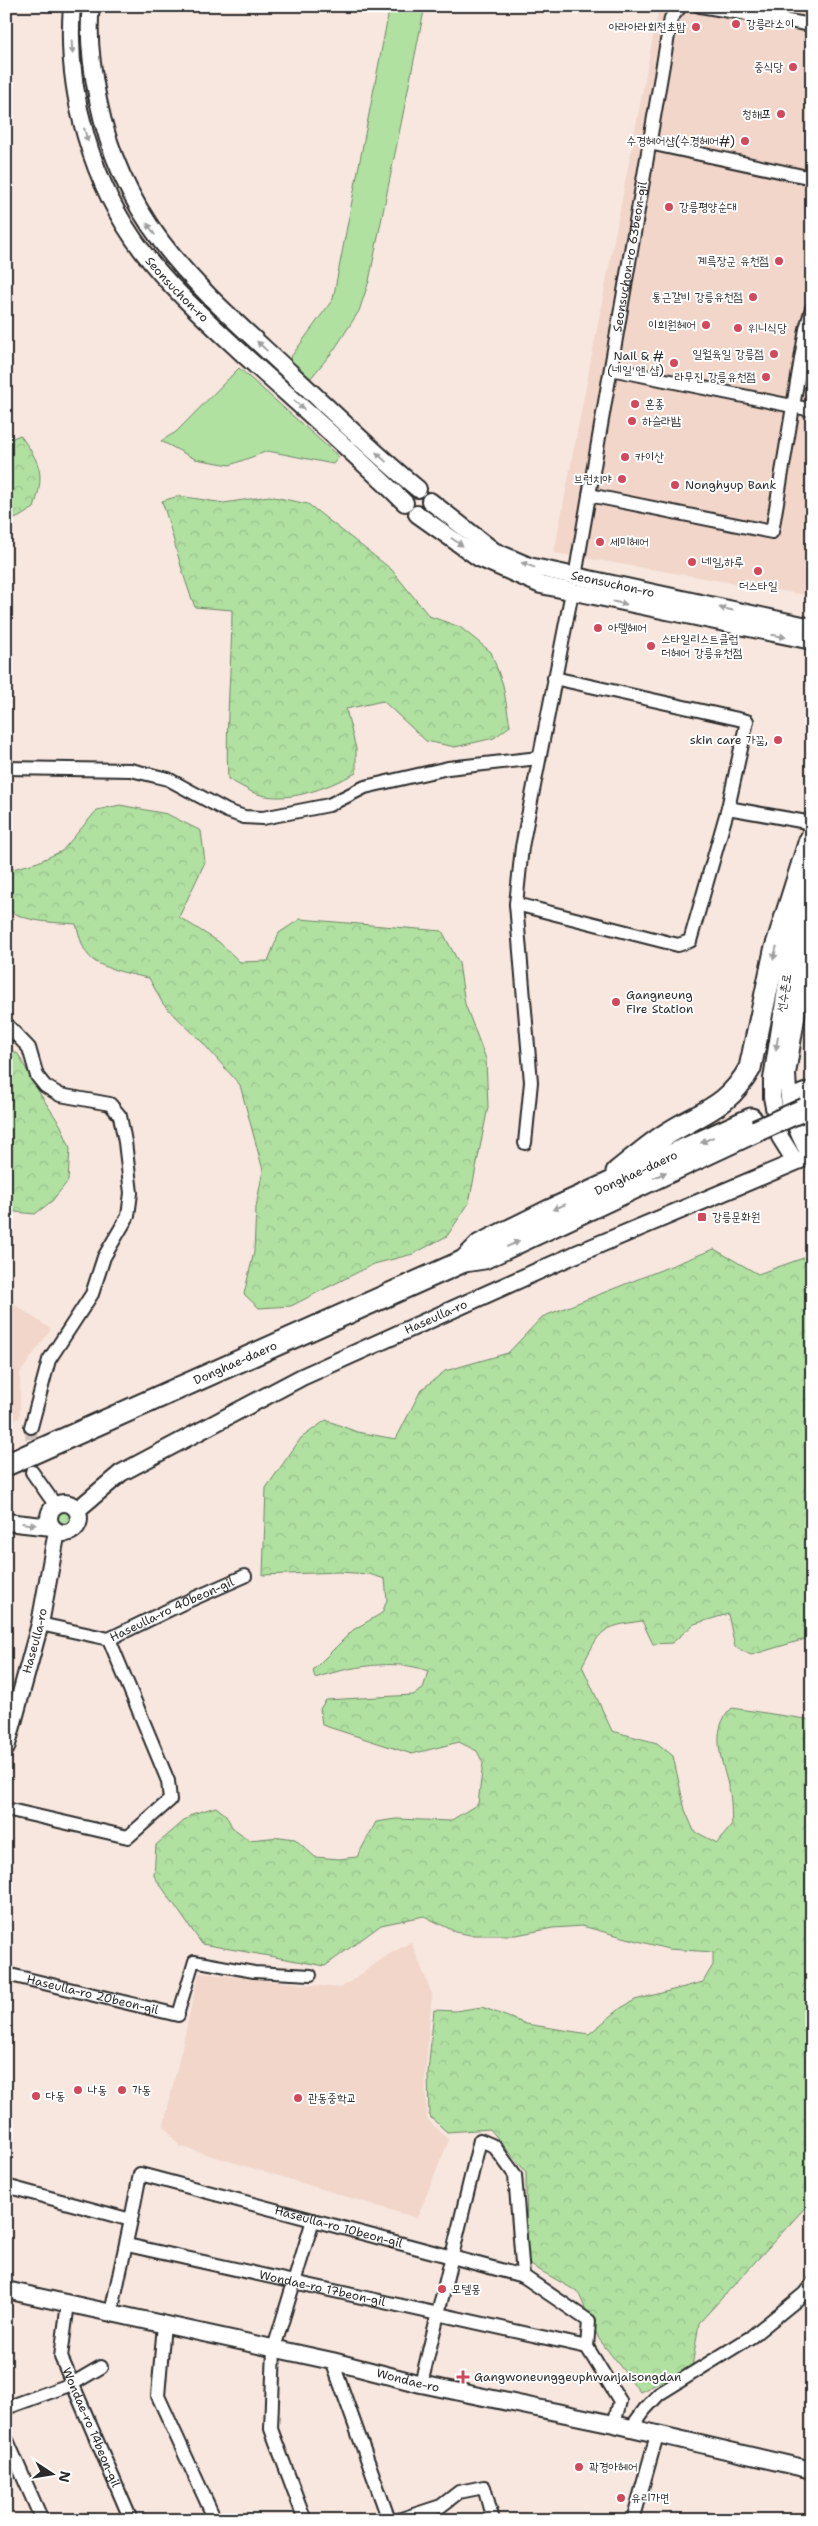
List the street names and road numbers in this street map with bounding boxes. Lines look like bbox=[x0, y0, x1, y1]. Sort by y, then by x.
street label: Seonsuchon-ro 63beon-gil bbox=[609, 180, 651, 333]
street label: Seonsuchon-ro bbox=[142, 253, 212, 326]
street label: Seonsuchon-ro bbox=[570, 567, 656, 601]
street label: 선수촌로 bbox=[773, 973, 795, 1013]
street label: Donghae-daero bbox=[592, 1147, 680, 1199]
street label: Haseulla-ro bbox=[402, 1296, 470, 1338]
street label: Donghae-daero bbox=[191, 1337, 280, 1388]
street label: Haseulla-ro 40beon-gil bbox=[107, 1574, 237, 1645]
street label: Haseulla-ro bbox=[19, 1607, 51, 1675]
street label: Haseulla-ro 20beon-gil bbox=[25, 1971, 160, 2018]
street label: Haseulla-ro 10beon-gil bbox=[273, 2202, 405, 2252]
street label: Wondae-ro 17beon-gil bbox=[258, 2267, 387, 2310]
street label: Wondae-ro 14beon-gil bbox=[58, 2365, 124, 2490]
street label: Wondae-ro bbox=[375, 2365, 441, 2396]

